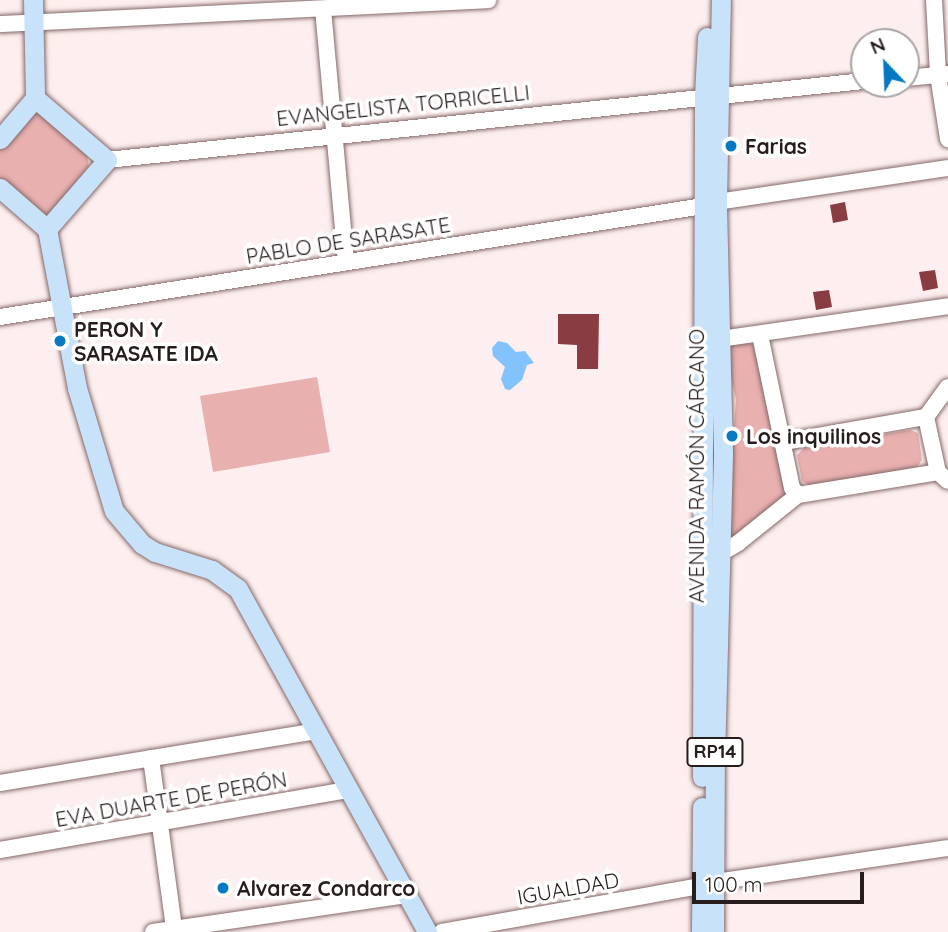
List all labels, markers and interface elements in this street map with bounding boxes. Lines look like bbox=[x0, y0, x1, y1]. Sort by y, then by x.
north arrow bbox=[850, 28, 920, 98]
text: N bbox=[866, 32, 889, 59]
street label: EVANGELISTA TORRICELLI bbox=[275, 79, 531, 131]
place label: Farias bbox=[745, 133, 807, 159]
marker: Farias bbox=[723, 138, 739, 154]
street label: PABLO DE SARASATE bbox=[244, 211, 452, 269]
place label: PERON Y SARASATE IDA bbox=[74, 316, 218, 366]
street label: AVENIDA RAMÓN CÁRCANO bbox=[683, 329, 709, 603]
marker: PERON Y SARASATE IDA bbox=[52, 333, 68, 349]
place label: Los inquilinos bbox=[746, 423, 881, 449]
marker: Los inquilinos bbox=[724, 428, 740, 444]
road number: RP14 bbox=[685, 736, 745, 768]
street label: EVA DUARTE DE PERÓN bbox=[53, 766, 289, 832]
scale bar bbox=[696, 858, 867, 902]
street label: IGUALDAD bbox=[515, 867, 621, 909]
text: 100 m bbox=[705, 871, 763, 897]
place label: Alvarez Condarco bbox=[237, 875, 415, 901]
marker: Alvarez Condarco bbox=[215, 880, 231, 896]

